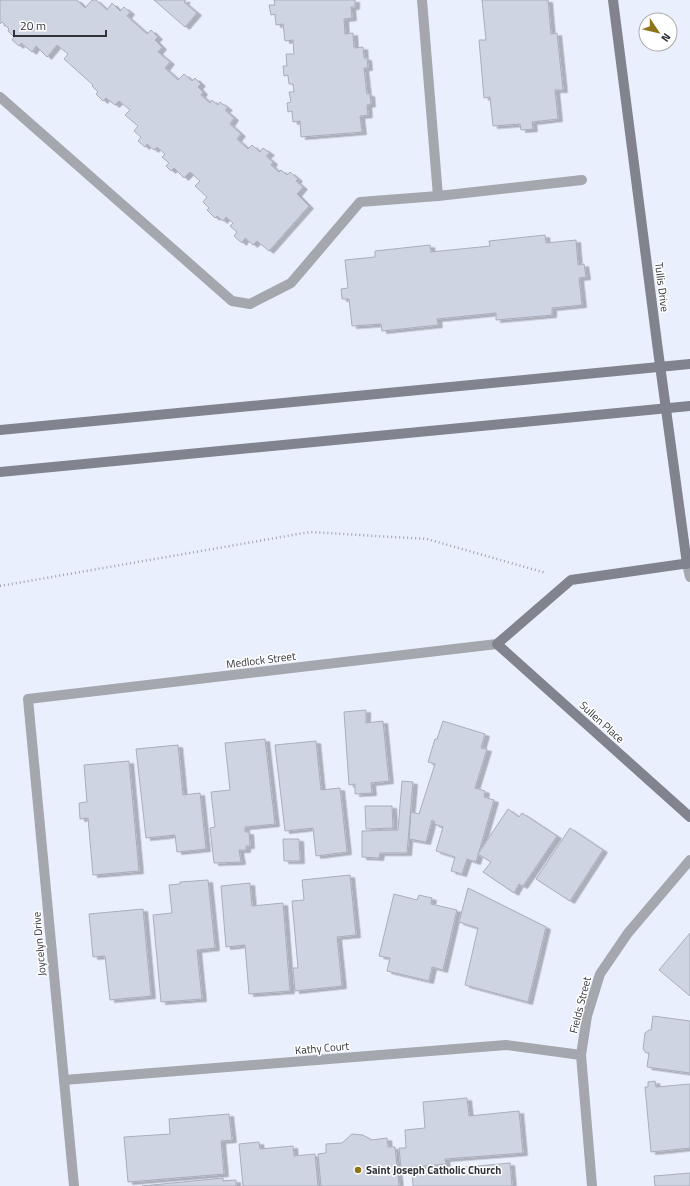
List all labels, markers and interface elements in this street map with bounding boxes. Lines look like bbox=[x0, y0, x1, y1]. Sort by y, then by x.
scale bar bbox=[14, 12, 106, 38]
north arrow bbox=[638, 12, 678, 52]
text: 20 m bbox=[20, 16, 46, 35]
text: N bbox=[657, 30, 675, 45]
street label: Tullis Drive bbox=[651, 261, 673, 313]
street label: Medlock Street bbox=[225, 648, 297, 672]
street label: Sullen Place bbox=[576, 697, 628, 747]
street label: Joycelyn Drive bbox=[28, 911, 50, 977]
street label: Fields Street bbox=[565, 975, 595, 1035]
street label: Kathy Court bbox=[294, 1038, 350, 1058]
place label: Saint Joseph Catholic Church bbox=[366, 1162, 501, 1178]
marker: Saint Joseph Catholic Church bbox=[353, 1165, 363, 1175]

